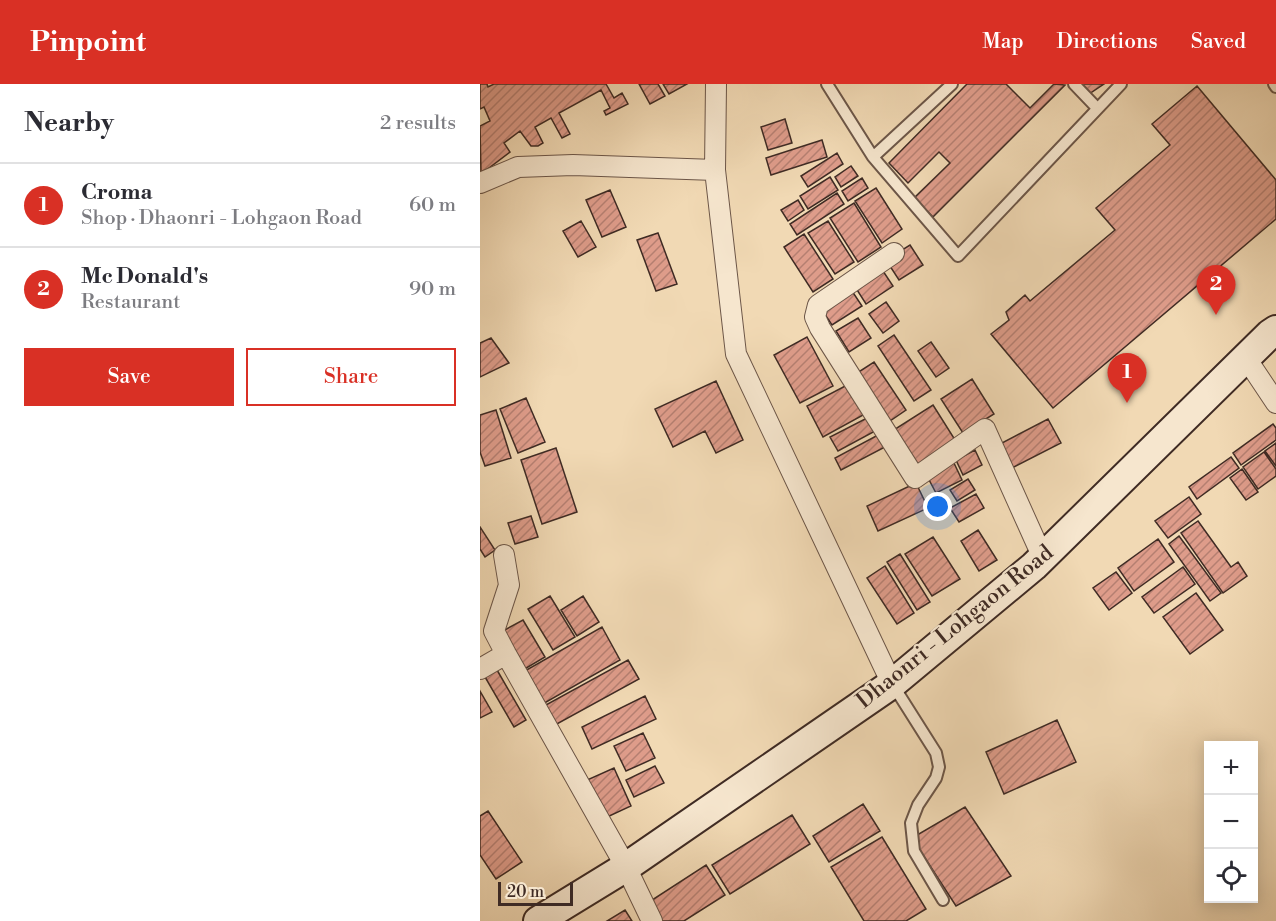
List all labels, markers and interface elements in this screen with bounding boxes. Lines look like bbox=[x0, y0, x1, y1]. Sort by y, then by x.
text: Pinpoint bbox=[30, 25, 146, 60]
text: Map bbox=[982, 29, 1024, 55]
text: Directions bbox=[1057, 29, 1158, 55]
text: Saved bbox=[1191, 29, 1246, 55]
text: Nearby bbox=[24, 107, 114, 139]
text: 2 results bbox=[380, 111, 456, 136]
text: Croma bbox=[81, 179, 152, 206]
text: 1 bbox=[39, 193, 48, 218]
text: 60 m bbox=[409, 193, 456, 218]
text: Shop · Dhaonri - Lohgaon Road bbox=[81, 206, 362, 231]
text: Mc Donald's bbox=[81, 263, 208, 290]
pin: 2 bbox=[1196, 266, 1236, 315]
text: 2 bbox=[37, 277, 50, 302]
text: 90 m bbox=[409, 277, 456, 302]
text: Restaurant bbox=[81, 290, 180, 315]
button: Save bbox=[24, 348, 234, 406]
button: Share bbox=[246, 348, 456, 406]
pin: 1 bbox=[1108, 354, 1146, 403]
your location bbox=[923, 492, 952, 521]
street label: Dhaonri - Lohgaon Road bbox=[851, 539, 1059, 715]
map controls bbox=[1204, 741, 1258, 903]
button: + bbox=[1204, 741, 1258, 795]
button: − bbox=[1204, 795, 1258, 849]
button: locate bbox=[1204, 849, 1258, 903]
scale bar bbox=[498, 879, 573, 906]
text: 20 m bbox=[507, 882, 544, 902]

